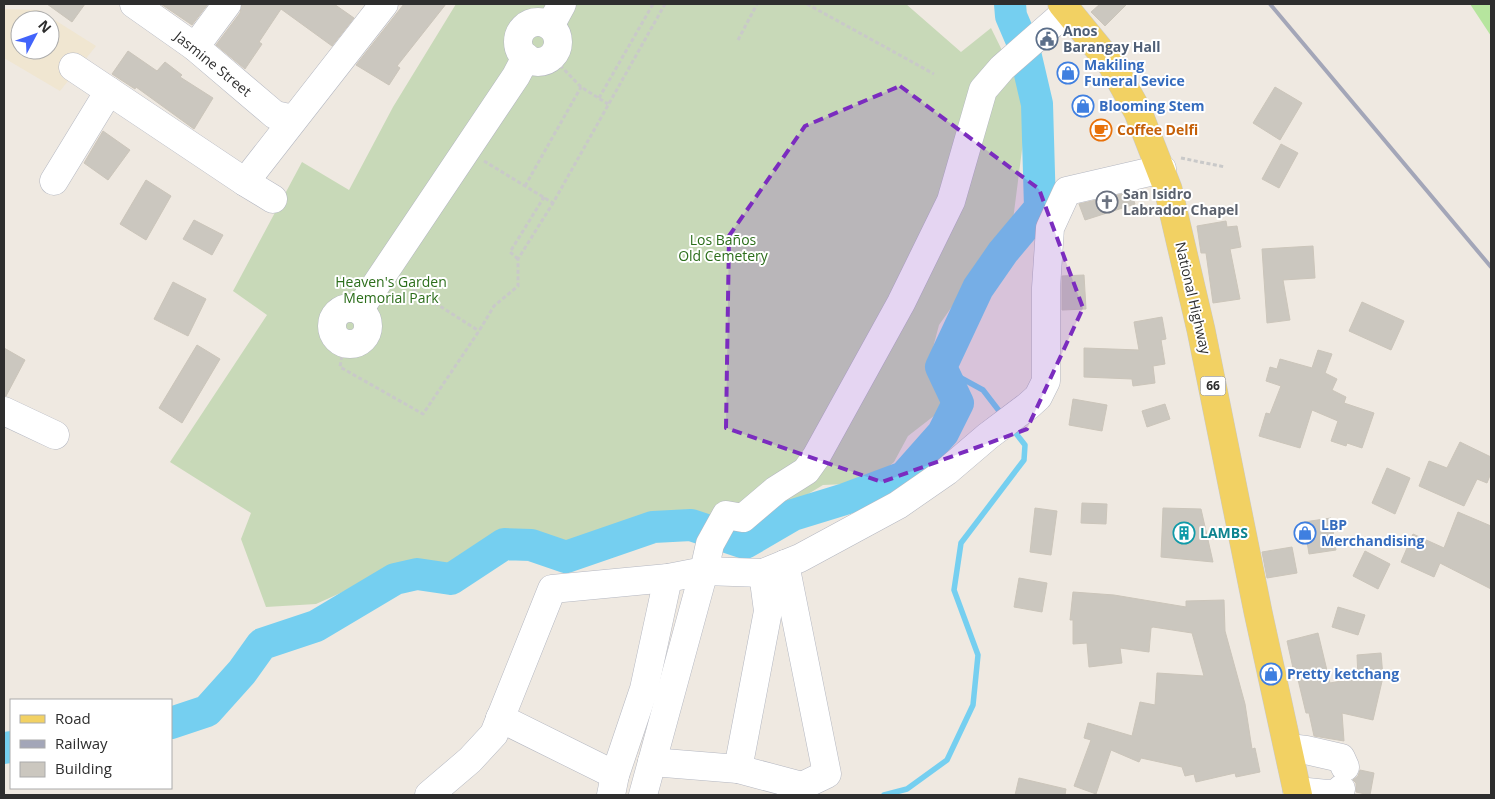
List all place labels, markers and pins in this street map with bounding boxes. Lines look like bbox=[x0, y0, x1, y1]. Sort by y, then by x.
place label: Anos Barangay Hall bbox=[1063, 21, 1161, 56]
public building icon: Anos Barangay Hall bbox=[1035, 27, 1059, 51]
place label: Makiling Funeral Sevice bbox=[1084, 55, 1185, 90]
shop icon: Makiling Funeral Sevice bbox=[1056, 61, 1080, 85]
shop icon: Blooming Stem bbox=[1071, 94, 1095, 118]
place label: Blooming Stem bbox=[1099, 96, 1205, 115]
cafe icon: Coffee Delfi bbox=[1089, 118, 1113, 142]
place label: Coffee Delfi bbox=[1117, 120, 1198, 139]
place label: San Isidro Labrador Chapel bbox=[1123, 184, 1239, 219]
church icon: San Isidro Labrador Chapel bbox=[1095, 190, 1119, 214]
place label: LBP Merchandising bbox=[1321, 515, 1424, 550]
building icon: LAMBS bbox=[1172, 521, 1196, 545]
shop icon: LBP Merchandising bbox=[1293, 521, 1317, 545]
place label: LAMBS bbox=[1200, 523, 1248, 542]
shop icon: Pretty ketchang bbox=[1259, 662, 1283, 686]
place label: Pretty ketchang bbox=[1287, 664, 1399, 683]

